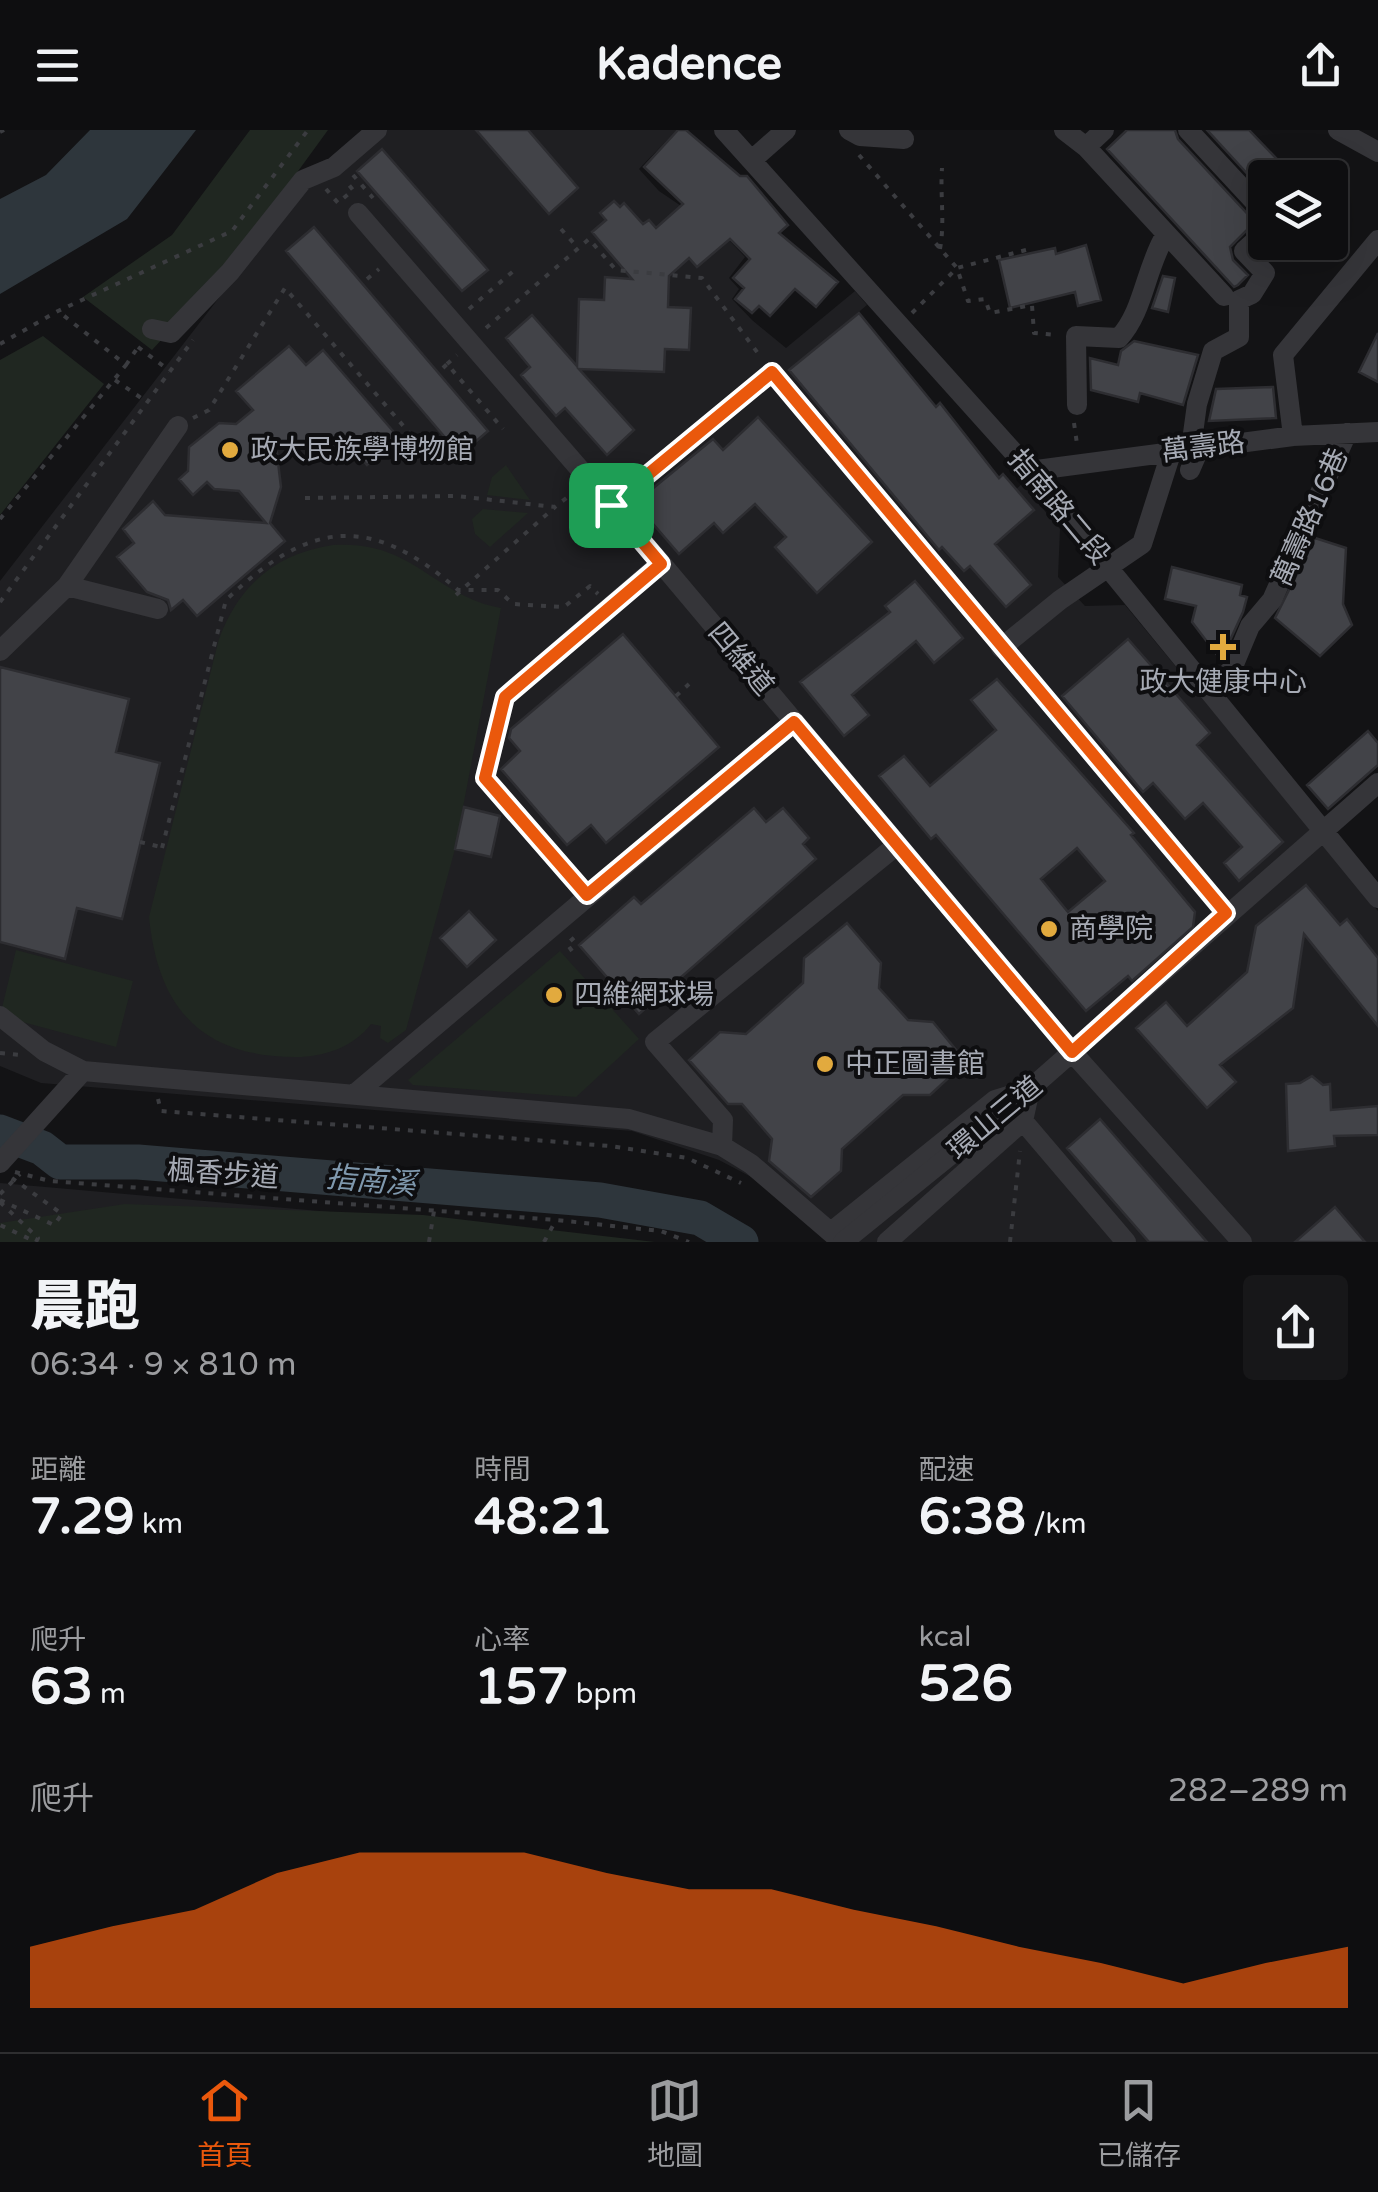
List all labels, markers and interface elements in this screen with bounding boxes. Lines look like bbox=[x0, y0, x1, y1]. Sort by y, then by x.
icon: menu bbox=[30, 38, 85, 93]
text: Kadence bbox=[596, 38, 782, 92]
icon: share bbox=[1293, 38, 1348, 93]
map controls bbox=[1248, 160, 1348, 260]
button: layers bbox=[1248, 160, 1348, 260]
street label: 萬壽路 bbox=[1159, 425, 1247, 469]
place label: 政大民族學博物館 bbox=[250, 433, 474, 467]
marker: 政大民族學博物館 bbox=[219, 439, 241, 461]
street label: 指南路二段 bbox=[1001, 442, 1117, 572]
street label: 萬壽路16巷 bbox=[1265, 443, 1355, 591]
pin bbox=[569, 463, 654, 548]
icon: arrive bbox=[584, 478, 639, 533]
street label: 四維道 bbox=[701, 616, 781, 702]
marker: 政大健康中心 bbox=[1210, 634, 1236, 660]
place label: 政大健康中心 bbox=[1139, 665, 1307, 699]
place label: 商學院 bbox=[1069, 912, 1153, 946]
marker: 商學院 bbox=[1038, 918, 1060, 940]
place label: 四維網球場 bbox=[574, 978, 714, 1012]
marker: 四維網球場 bbox=[543, 984, 565, 1006]
place label: 中正圖書館 bbox=[845, 1047, 985, 1081]
marker: 中正圖書館 bbox=[814, 1053, 836, 1075]
street label: 環山三道 bbox=[941, 1069, 1049, 1167]
street label: 楓香步道 bbox=[166, 1153, 280, 1195]
water label: 指南溪 bbox=[325, 1159, 421, 1204]
text: 晨跑 bbox=[30, 1275, 140, 1341]
button: share bbox=[1243, 1275, 1348, 1380]
text: 06:34 · 9 × 810 m bbox=[30, 1346, 296, 1384]
text: 距離 bbox=[30, 1453, 86, 1487]
text: 時間 bbox=[474, 1453, 530, 1487]
text: 配速 bbox=[919, 1453, 975, 1487]
text: 7.29 bbox=[30, 1487, 135, 1547]
text: 48:21 bbox=[474, 1487, 613, 1547]
text: 6:38 bbox=[919, 1487, 1026, 1547]
text: km bbox=[135, 1507, 183, 1541]
text: /km bbox=[1026, 1507, 1087, 1541]
text: kcal bbox=[919, 1620, 971, 1654]
text: 爬升 bbox=[30, 1623, 86, 1657]
text: 心率 bbox=[474, 1623, 530, 1657]
text: 526 bbox=[919, 1654, 1013, 1714]
text: 63 bbox=[30, 1657, 93, 1717]
text: 157 bbox=[474, 1657, 569, 1717]
text: m bbox=[93, 1677, 126, 1711]
text: bpm bbox=[569, 1677, 637, 1711]
text: 282–289 m bbox=[1168, 1772, 1348, 1810]
text: 爬升 bbox=[30, 1780, 94, 1818]
tab: 首頁 bbox=[197, 2073, 253, 2173]
tab: 地圖 bbox=[647, 2073, 703, 2173]
tab: 已儲存 bbox=[1097, 2073, 1181, 2173]

